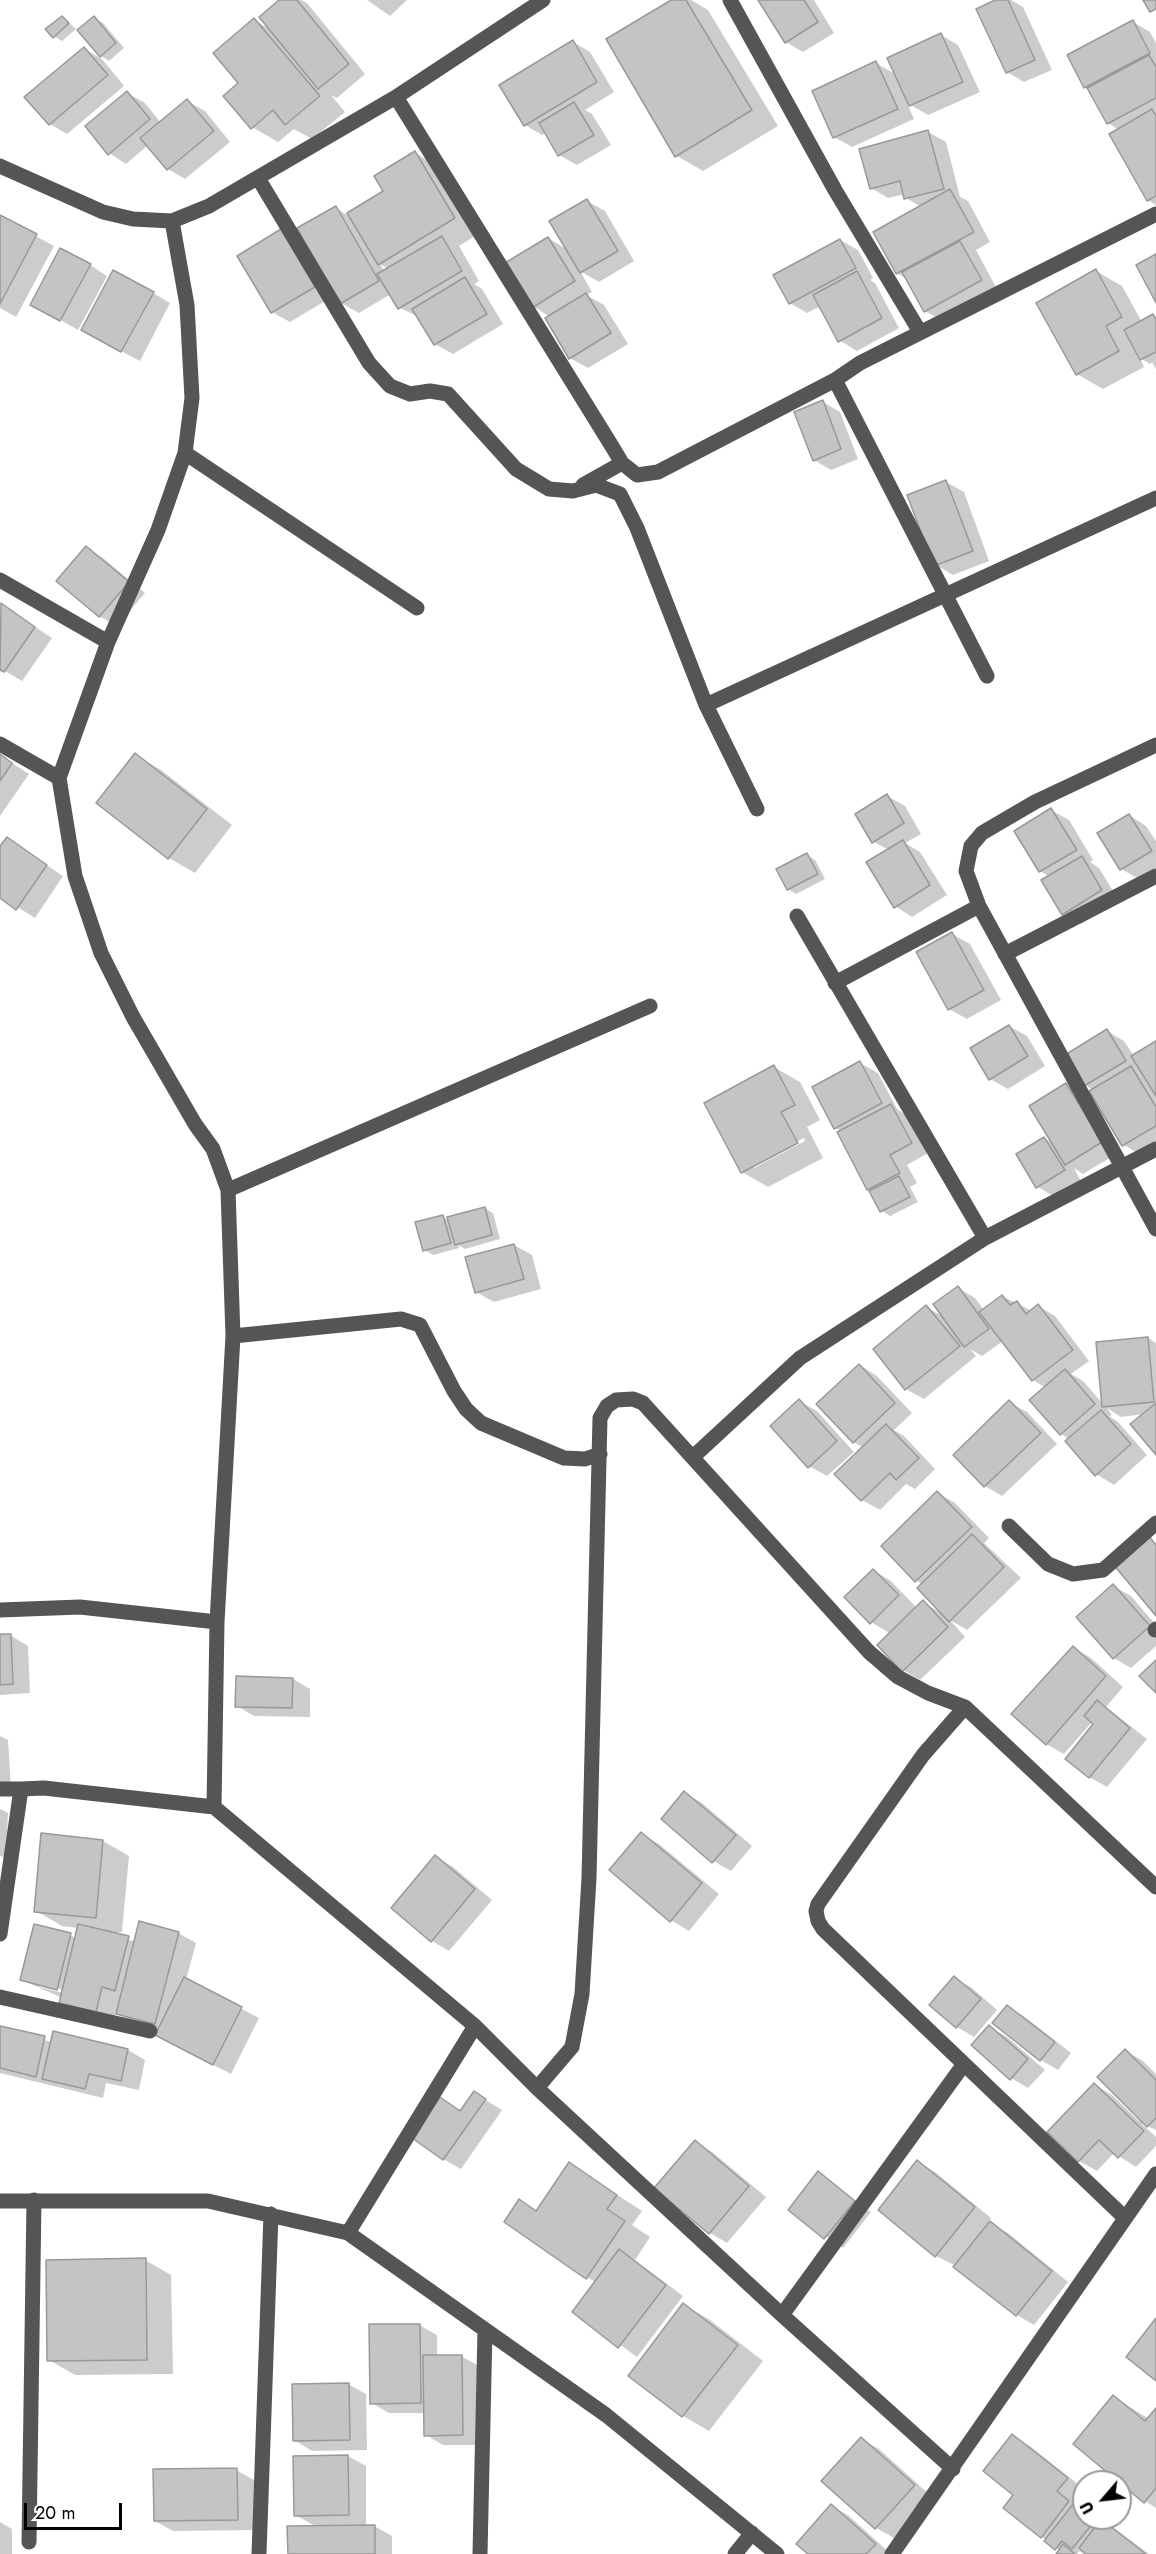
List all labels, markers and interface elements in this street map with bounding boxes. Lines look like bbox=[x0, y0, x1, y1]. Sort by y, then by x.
north arrow bbox=[1072, 2470, 1132, 2530]
scale bar bbox=[27, 2491, 124, 2529]
text: U bbox=[1075, 2497, 1100, 2518]
text: 20 m bbox=[35, 2500, 75, 2526]

